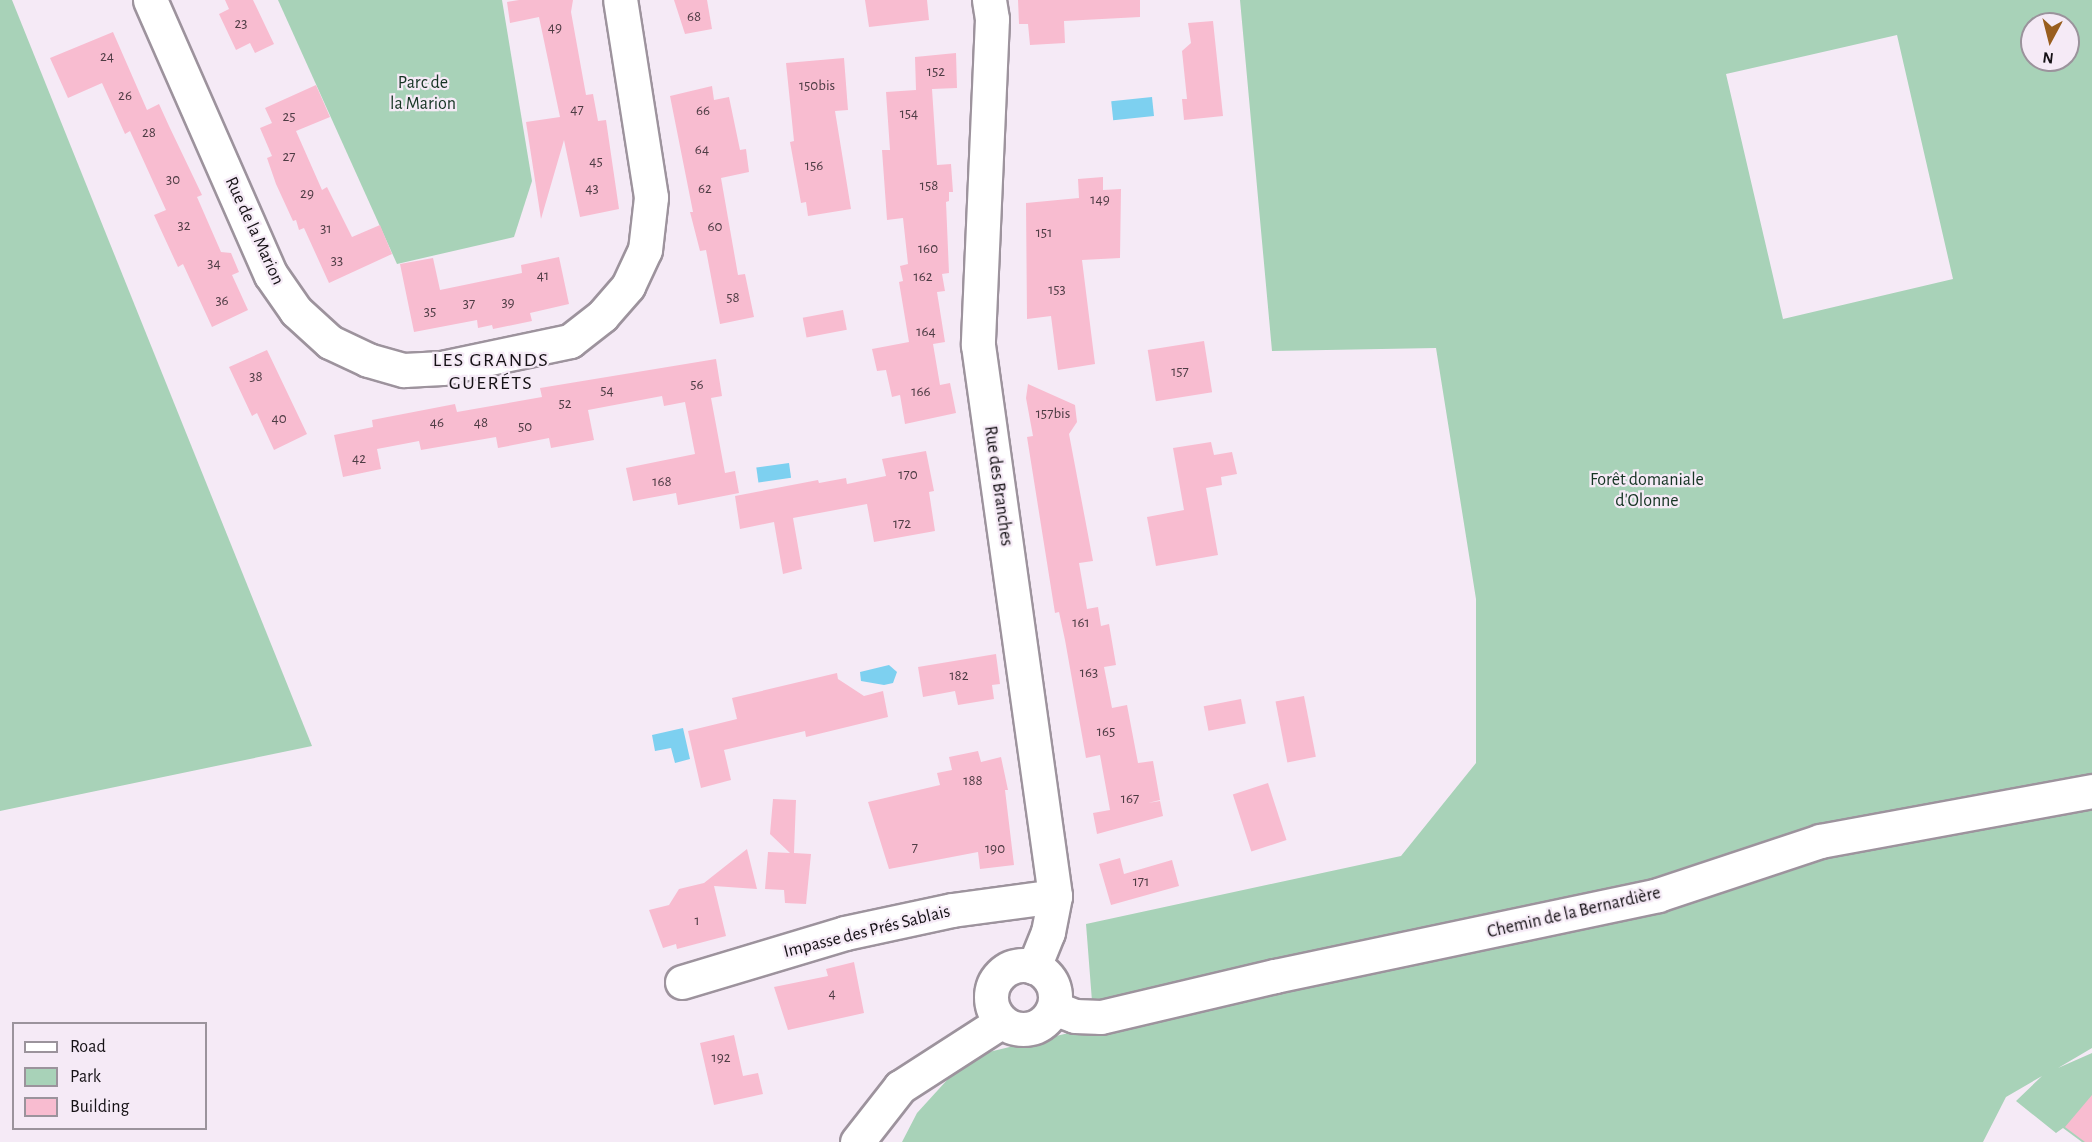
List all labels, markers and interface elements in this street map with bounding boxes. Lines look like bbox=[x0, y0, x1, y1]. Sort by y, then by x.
house number: 68 bbox=[687, 8, 701, 26]
north arrow bbox=[2020, 12, 2080, 72]
house number: 23 bbox=[234, 15, 248, 33]
house number: 49 bbox=[548, 19, 562, 37]
house number: 24 bbox=[100, 48, 114, 66]
text: N bbox=[2042, 49, 2055, 66]
house number: 152 bbox=[927, 63, 945, 81]
park label: Parc de la Marion bbox=[390, 73, 456, 116]
house number: 150bis bbox=[799, 77, 835, 95]
house number: 26 bbox=[118, 87, 132, 105]
house number: 47 bbox=[570, 101, 584, 119]
house number: 66 bbox=[696, 102, 710, 120]
house number: 154 bbox=[900, 105, 918, 123]
house number: 25 bbox=[282, 108, 296, 126]
house number: 28 bbox=[142, 124, 156, 142]
house number: 64 bbox=[695, 141, 709, 159]
house number: 27 bbox=[282, 148, 296, 166]
house number: 45 bbox=[589, 153, 603, 171]
house number: 156 bbox=[805, 157, 823, 175]
house number: 30 bbox=[166, 171, 180, 189]
street label: Rue de la Marion bbox=[220, 174, 288, 288]
house number: 158 bbox=[920, 177, 938, 195]
house number: 43 bbox=[585, 180, 599, 198]
house number: 62 bbox=[698, 180, 712, 198]
house number: 29 bbox=[300, 185, 314, 203]
house number: 149 bbox=[1090, 191, 1110, 209]
house number: 32 bbox=[177, 217, 191, 235]
house number: 60 bbox=[708, 218, 722, 236]
house number: 31 bbox=[320, 220, 332, 238]
house number: 151 bbox=[1036, 224, 1052, 242]
house number: 160 bbox=[918, 240, 938, 258]
house number: 33 bbox=[331, 252, 343, 270]
house number: 34 bbox=[207, 255, 221, 273]
house number: 41 bbox=[537, 267, 549, 285]
house number: 162 bbox=[913, 268, 933, 286]
house number: 153 bbox=[1048, 281, 1066, 299]
house number: 58 bbox=[726, 289, 740, 307]
house number: 36 bbox=[215, 292, 229, 310]
house number: 39 bbox=[501, 294, 515, 312]
house number: 37 bbox=[463, 295, 475, 313]
house number: 35 bbox=[424, 303, 436, 321]
house number: 164 bbox=[916, 323, 936, 341]
district label: LES GRANDS GUERÉTS bbox=[433, 349, 549, 396]
house number: 157 bbox=[1171, 363, 1189, 381]
house number: 38 bbox=[249, 368, 263, 386]
house number: 56 bbox=[690, 376, 704, 394]
house number: 54 bbox=[600, 382, 614, 400]
house number: 166 bbox=[911, 383, 931, 401]
house number: 52 bbox=[558, 395, 572, 413]
house number: 157bis bbox=[1036, 405, 1070, 423]
house number: 40 bbox=[271, 410, 287, 428]
house number: 46 bbox=[430, 414, 444, 432]
house number: 48 bbox=[474, 414, 488, 432]
house number: 50 bbox=[518, 418, 532, 436]
street label: Rue des Branches bbox=[979, 425, 1017, 547]
house number: 42 bbox=[352, 450, 366, 468]
house number: 170 bbox=[898, 466, 918, 484]
park label: Forêt domaniale d'Olonne bbox=[1590, 470, 1704, 512]
house number: 168 bbox=[652, 473, 672, 491]
house number: 172 bbox=[893, 515, 911, 533]
house number: 161 bbox=[1072, 614, 1090, 632]
house number: 163 bbox=[1080, 664, 1098, 682]
house number: 182 bbox=[949, 667, 969, 685]
house number: 165 bbox=[1097, 723, 1115, 741]
house number: 188 bbox=[963, 772, 983, 790]
house number: 167 bbox=[1121, 790, 1139, 808]
house number: 7 bbox=[912, 839, 918, 857]
house number: 190 bbox=[985, 840, 1005, 858]
house number: 171 bbox=[1133, 873, 1149, 891]
street label: Chemin de la Bernardière bbox=[1485, 883, 1663, 943]
street label: Impasse des Prés Sablais bbox=[782, 901, 952, 963]
house number: 1 bbox=[694, 912, 700, 930]
house number: 4 bbox=[828, 985, 836, 1003]
legend bbox=[12, 1022, 207, 1130]
text: Road bbox=[70, 1038, 106, 1056]
house number: 192 bbox=[711, 1049, 731, 1067]
text: Park bbox=[70, 1068, 101, 1086]
text: Building bbox=[70, 1098, 129, 1116]

